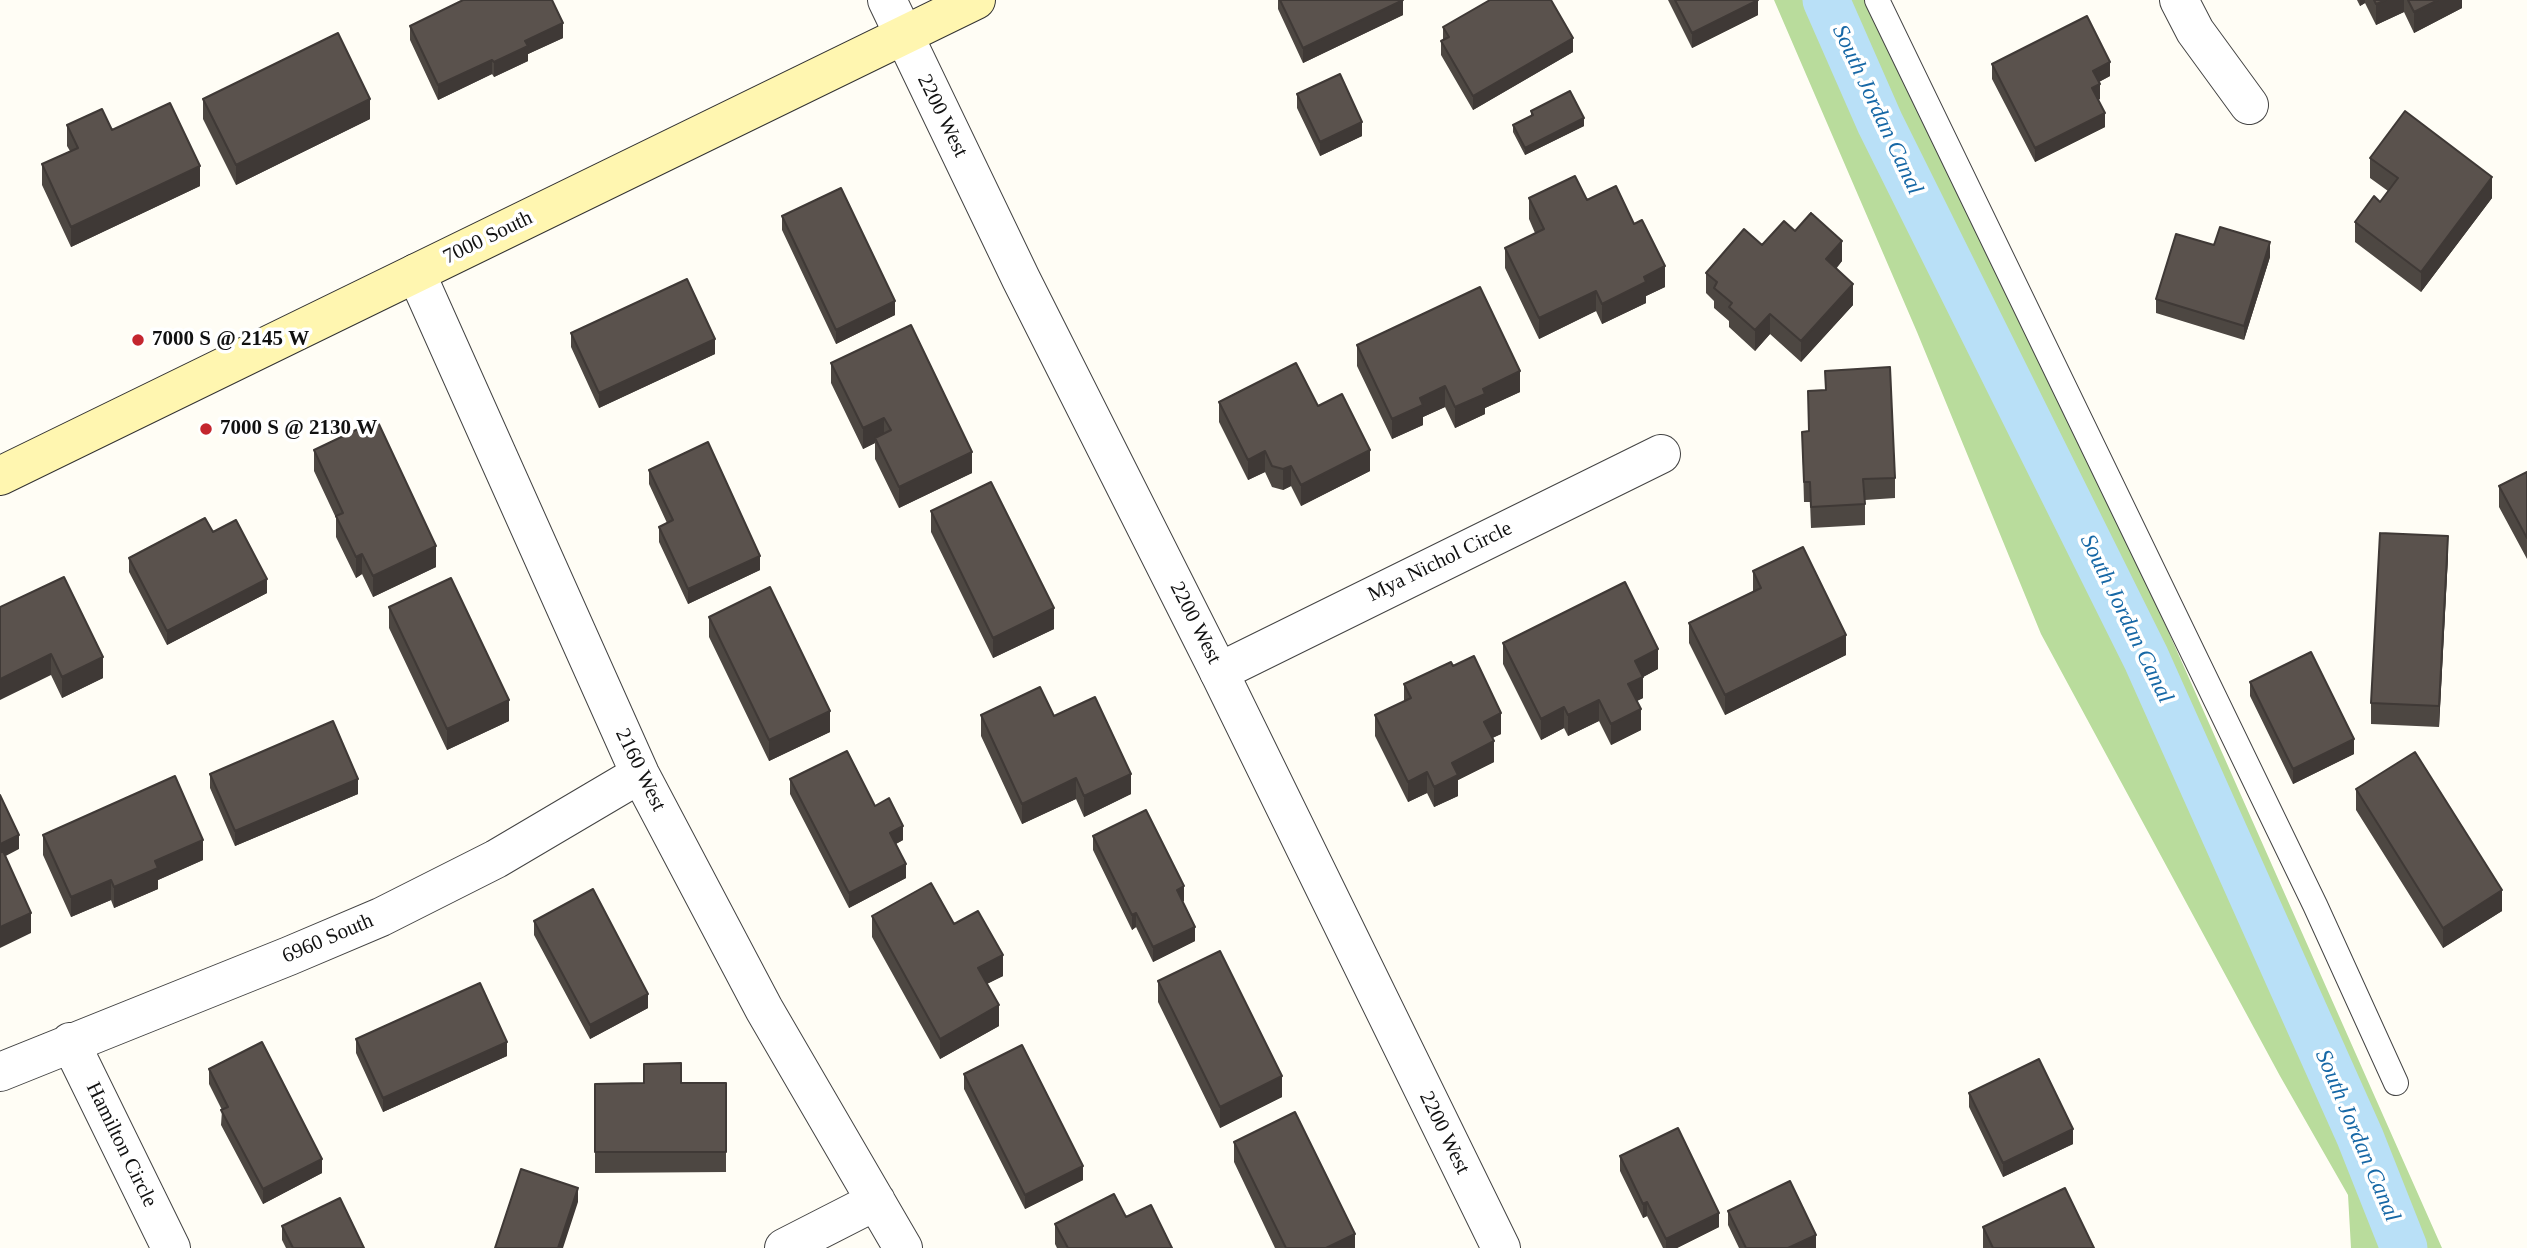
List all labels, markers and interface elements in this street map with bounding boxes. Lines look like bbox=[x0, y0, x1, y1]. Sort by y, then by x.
water label: South Jordan Canal bbox=[1826, 21, 1928, 199]
street label: 2200 West bbox=[911, 71, 973, 161]
street label: 7000 South bbox=[439, 206, 537, 270]
place label: 7000 S @ 2145 W bbox=[152, 327, 309, 353]
marker: 7000 S @ 2145 W bbox=[130, 332, 146, 348]
place label: 7000 S @ 2130 W bbox=[220, 416, 377, 442]
marker: 7000 S @ 2130 W bbox=[198, 421, 214, 437]
street label: Mya Nichol Circle bbox=[1364, 516, 1516, 608]
water label: South Jordan Canal bbox=[2073, 530, 2179, 708]
street label: 2200 West bbox=[1164, 578, 1226, 668]
street label: 2160 West bbox=[609, 725, 671, 815]
street label: 6960 South bbox=[279, 909, 377, 969]
water label: South Jordan Canal bbox=[2308, 1046, 2406, 1226]
street label: Hamilton Circle bbox=[80, 1078, 162, 1212]
street label: 2200 West bbox=[1413, 1088, 1475, 1178]

